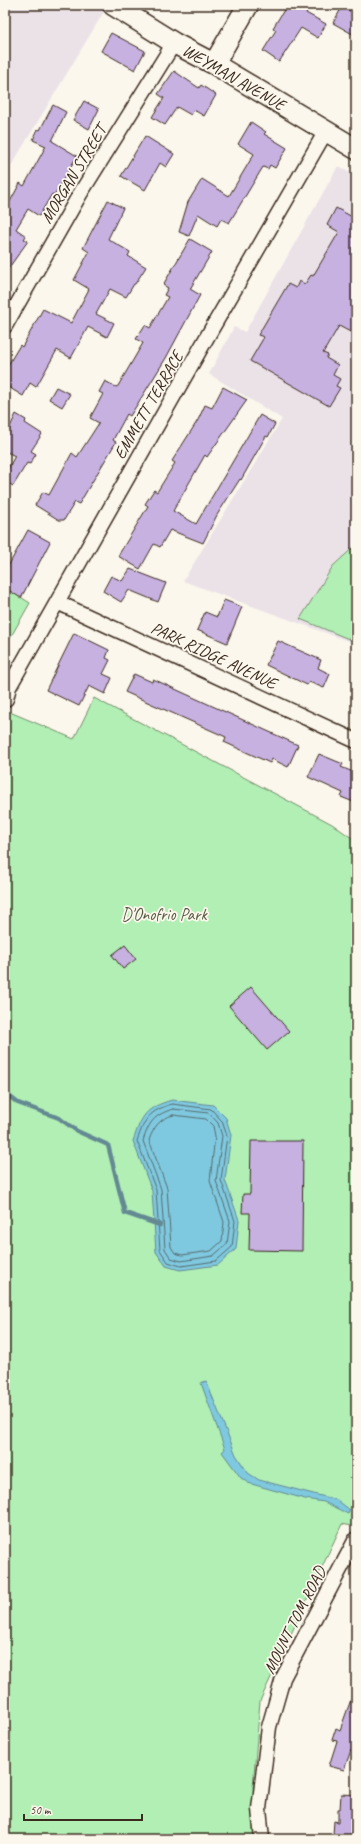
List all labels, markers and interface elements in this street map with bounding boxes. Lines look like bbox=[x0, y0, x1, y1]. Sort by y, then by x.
street label: WEYMAN AVENUE bbox=[179, 40, 291, 117]
street label: MORGAN STREET bbox=[36, 118, 113, 227]
street label: EMMETT TERRACE bbox=[109, 345, 189, 463]
street label: PARK RIDGE AVENUE bbox=[148, 617, 282, 695]
park label: D'Onofrio Park bbox=[121, 904, 208, 925]
street label: MOUNT TOM ROAD bbox=[258, 1561, 331, 1677]
scale bar bbox=[24, 1796, 142, 1822]
text: 50 m bbox=[30, 1802, 52, 1818]

